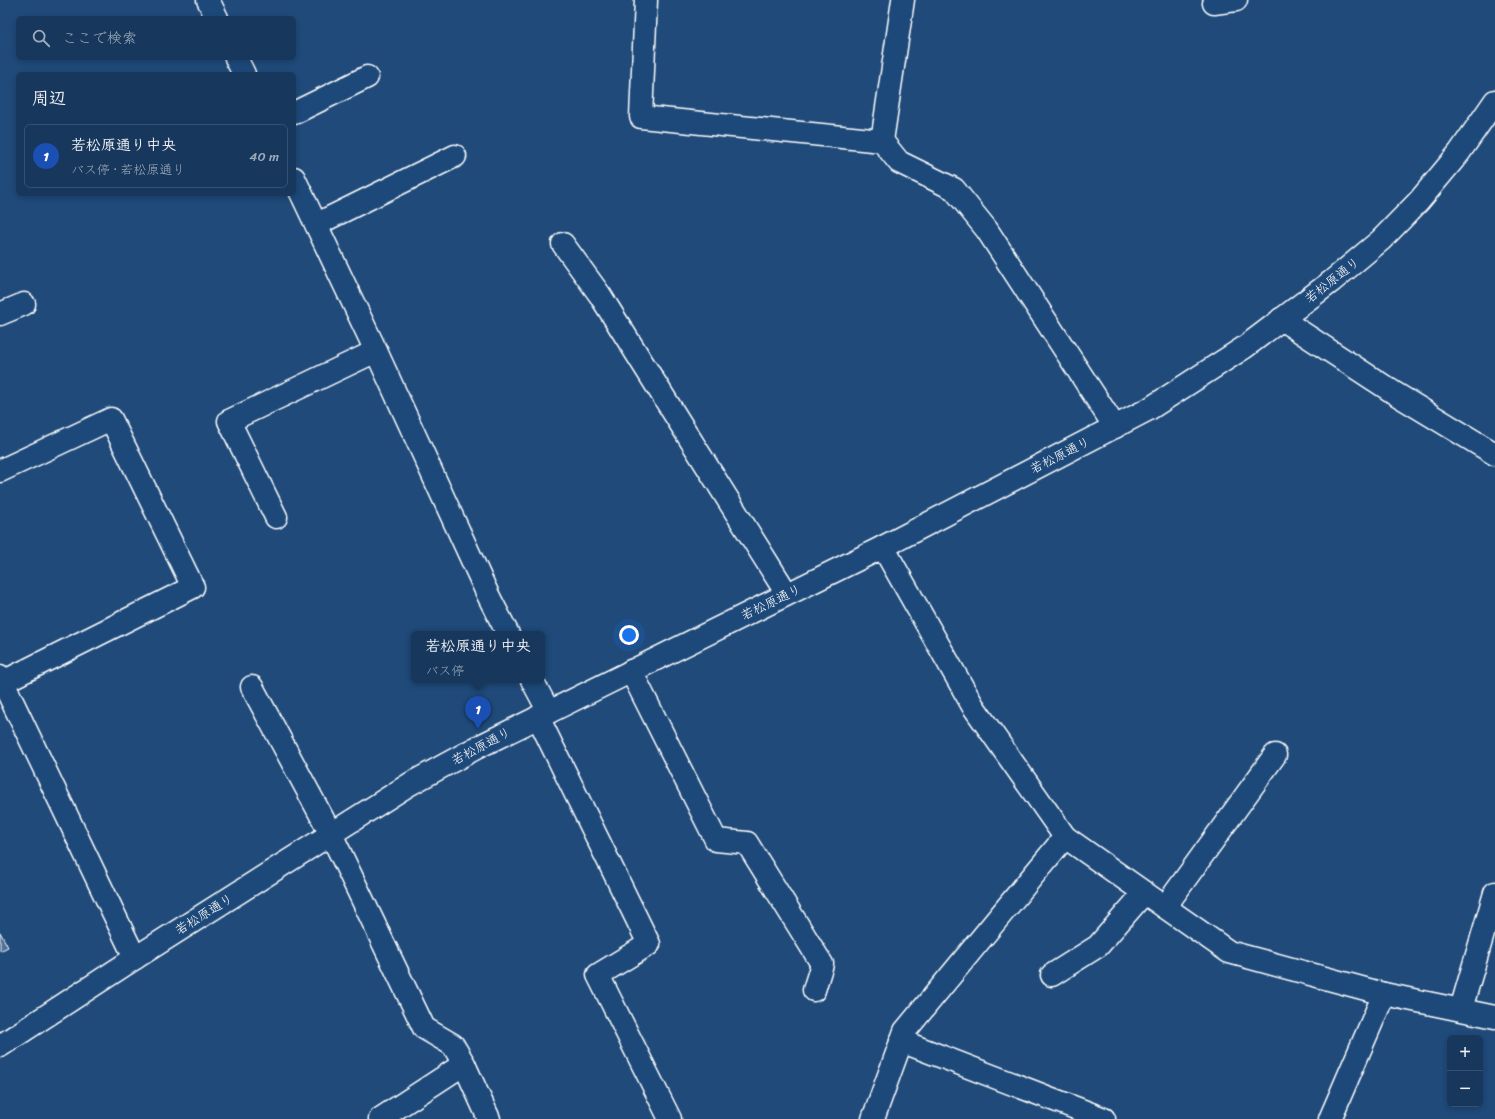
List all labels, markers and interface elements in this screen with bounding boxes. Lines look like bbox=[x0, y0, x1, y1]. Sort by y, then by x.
search box bbox=[16, 16, 296, 60]
text: ここで検索 bbox=[62, 25, 137, 51]
icon: search bbox=[30, 27, 52, 49]
text: 周辺 bbox=[32, 83, 66, 113]
text: 若松原通り中央 bbox=[71, 132, 176, 158]
text: 1 bbox=[43, 145, 49, 168]
text: 40 m bbox=[249, 145, 279, 168]
text: バス停 · 若松原通り bbox=[71, 158, 185, 181]
street label: 若松原通り bbox=[1299, 251, 1365, 309]
street label: 若松原通り bbox=[1026, 430, 1094, 480]
street label: 若松原通り bbox=[737, 577, 805, 627]
your location bbox=[619, 625, 639, 645]
popup bbox=[411, 631, 545, 683]
text: 若松原通り中央 bbox=[425, 633, 531, 659]
text: バス停 bbox=[425, 659, 465, 682]
pin: 1 bbox=[465, 696, 491, 729]
street label: 若松原通り bbox=[447, 721, 515, 771]
street label: 若松原通り bbox=[170, 887, 238, 941]
map controls bbox=[1447, 1035, 1483, 1107]
button: + bbox=[1447, 1035, 1483, 1071]
button: − bbox=[1447, 1071, 1483, 1107]

